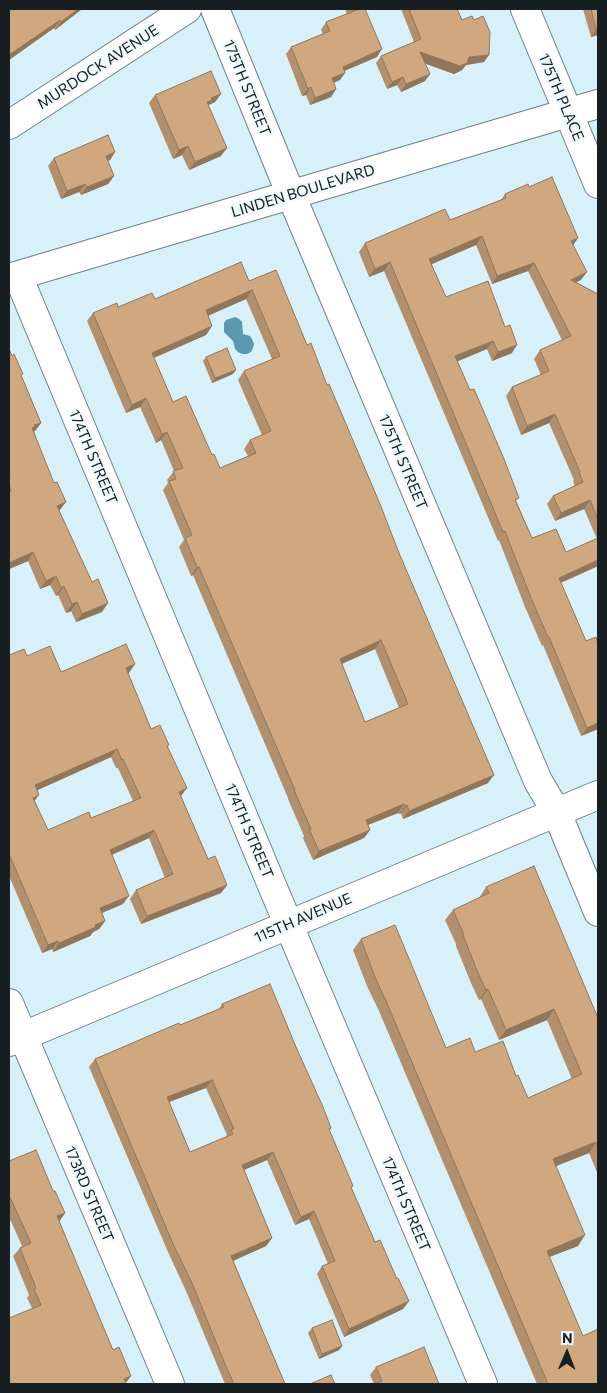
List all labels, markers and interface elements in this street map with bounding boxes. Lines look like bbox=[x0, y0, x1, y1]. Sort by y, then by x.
street label: MURDOCK AVENUE bbox=[34, 21, 162, 113]
street label: 175TH STREET bbox=[220, 37, 274, 139]
street label: 175TH PLACE bbox=[534, 51, 588, 143]
street label: LINDEN BOULEVARD bbox=[229, 161, 377, 221]
street label: 174TH STREET bbox=[65, 407, 121, 507]
street label: 175TH STREET bbox=[375, 412, 431, 512]
street label: 174TH STREET bbox=[221, 781, 277, 881]
street label: 115TH AVENUE bbox=[251, 889, 355, 947]
street label: 173RD STREET bbox=[61, 1143, 117, 1245]
street label: 174TH STREET bbox=[378, 1154, 434, 1254]
north arrow bbox=[542, 1328, 592, 1378]
text: N bbox=[562, 1329, 573, 1346]

